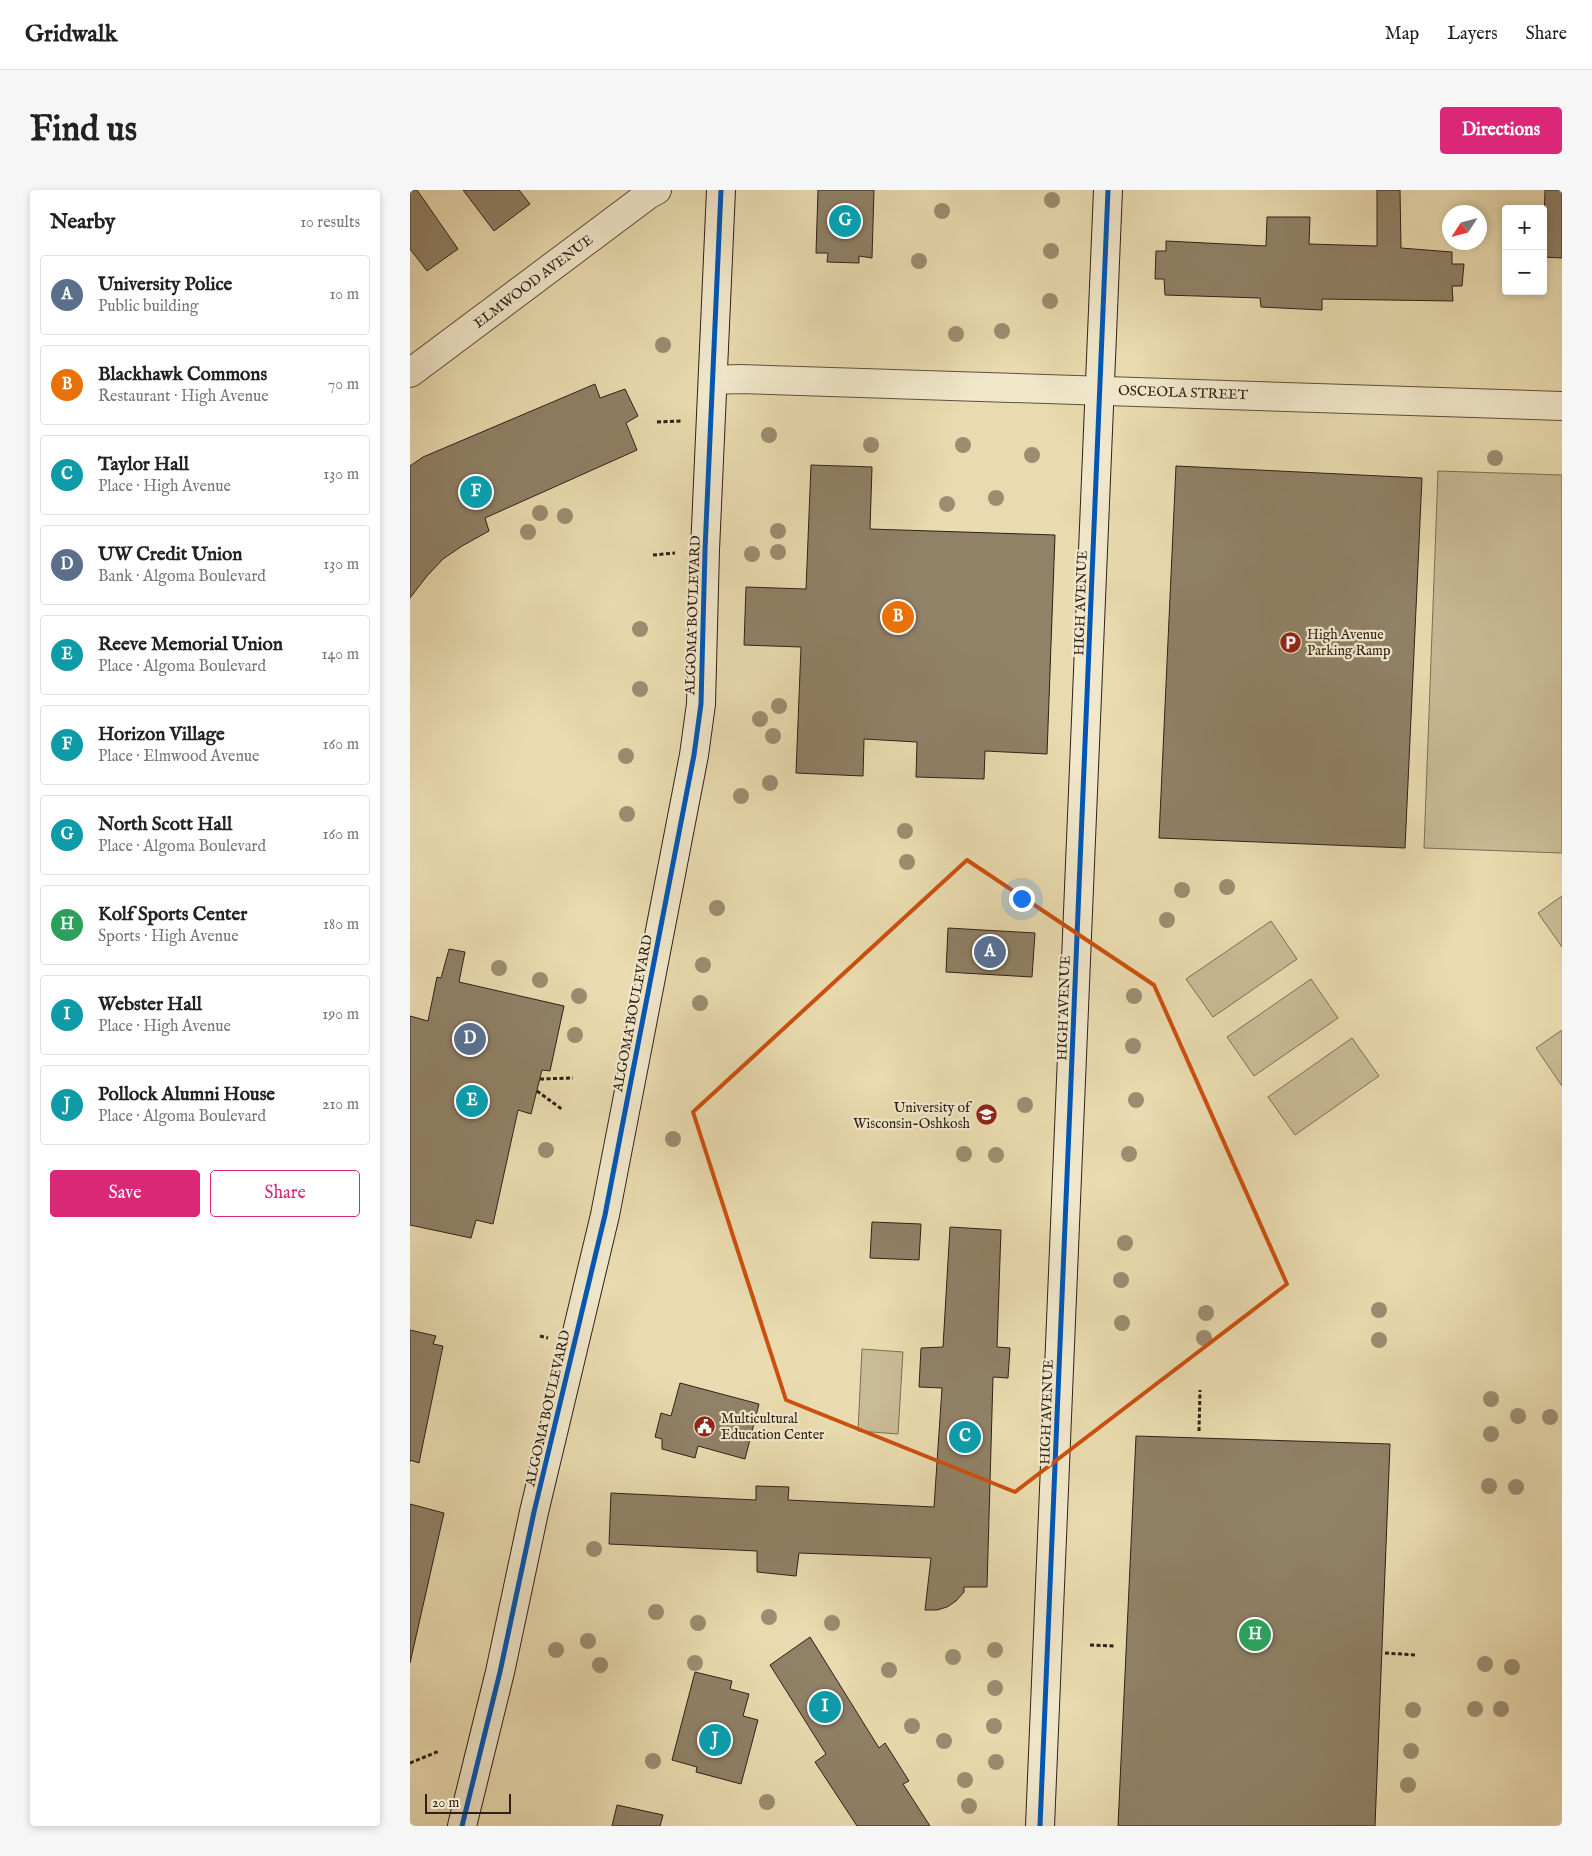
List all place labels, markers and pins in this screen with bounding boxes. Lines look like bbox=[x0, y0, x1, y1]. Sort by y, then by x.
pin: G bbox=[829, 202, 861, 240]
pin: F bbox=[460, 473, 492, 511]
pin: B bbox=[882, 598, 914, 636]
place label: High Avenue Parking Ramp bbox=[1307, 626, 1391, 660]
parking icon: High Avenue Parking Ramp bbox=[1279, 630, 1303, 654]
pin: A bbox=[974, 933, 1006, 971]
pin: D bbox=[454, 1020, 486, 1058]
pin: E bbox=[456, 1082, 488, 1120]
place label: University of Wisconsin-Oshkosh bbox=[853, 1099, 973, 1133]
school or university icon: University of Wisconsin-Oshkosh bbox=[974, 1103, 998, 1127]
place label: Multicultural Education Center bbox=[721, 1410, 824, 1444]
public building icon: Multicultural Education Center bbox=[693, 1414, 717, 1438]
pin: C bbox=[949, 1418, 981, 1456]
pin: H bbox=[1239, 1616, 1271, 1654]
pin: I bbox=[809, 1688, 841, 1726]
pin: J bbox=[699, 1721, 731, 1759]

